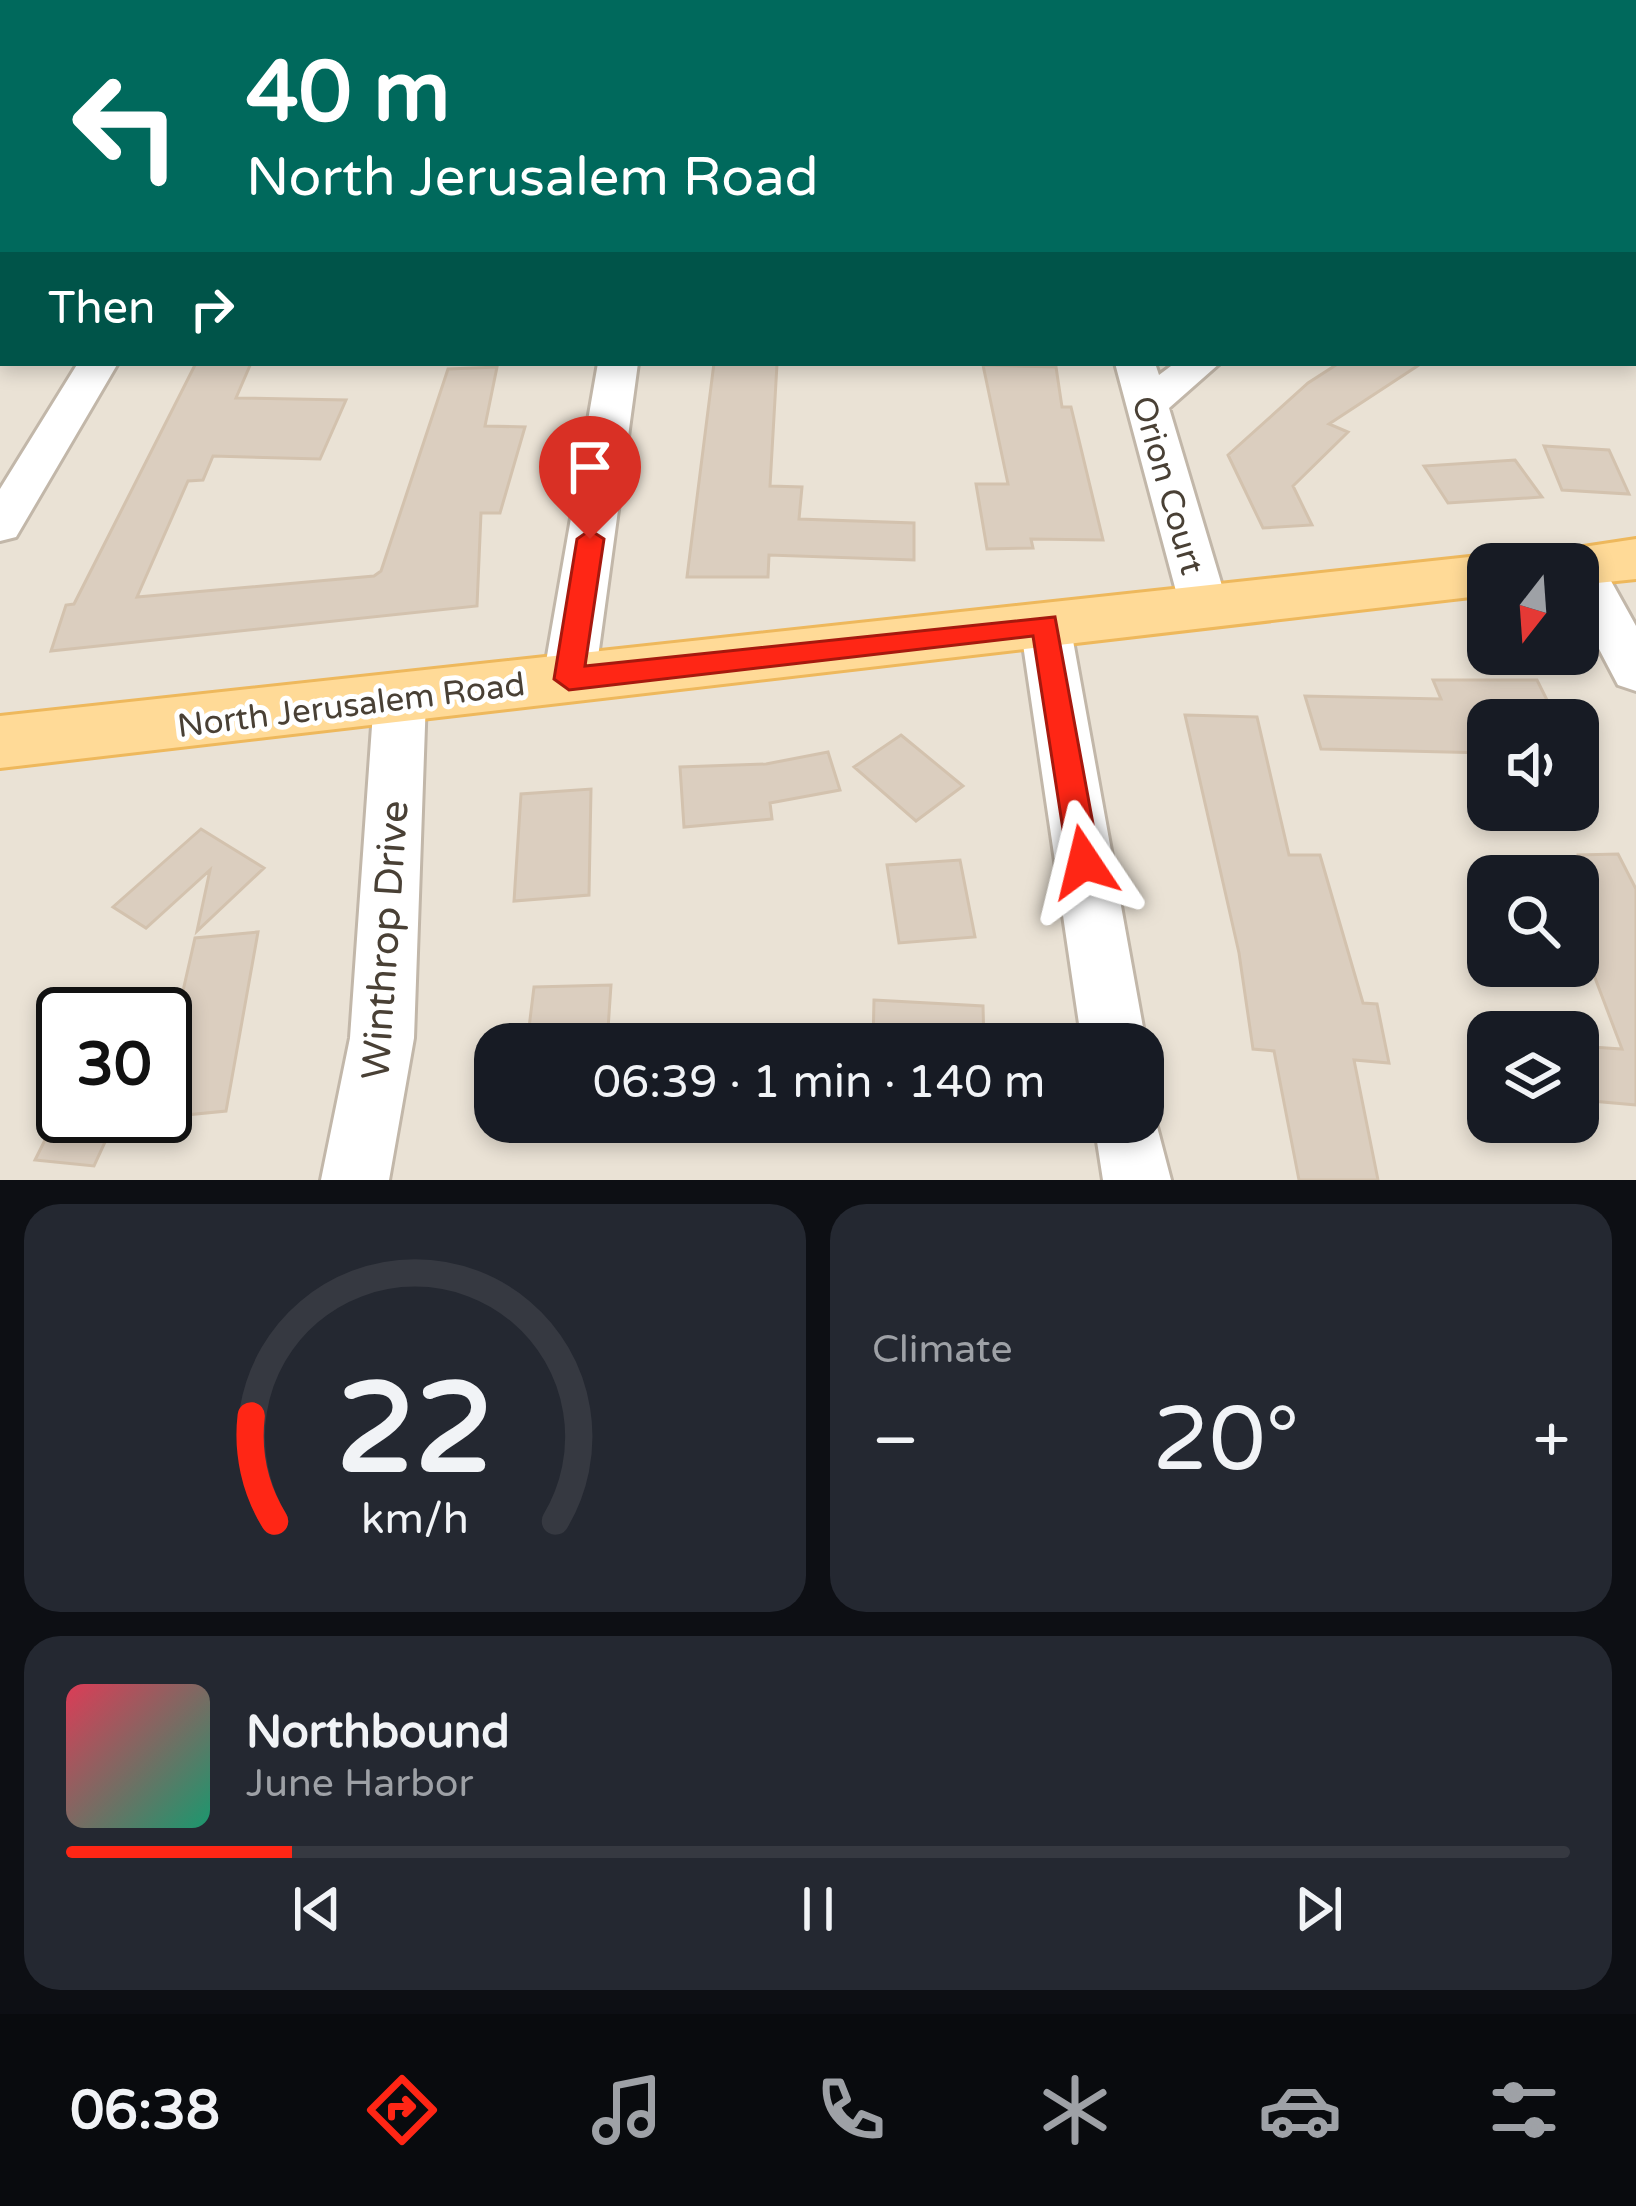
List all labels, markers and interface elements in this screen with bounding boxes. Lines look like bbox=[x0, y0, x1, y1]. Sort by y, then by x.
text: 40 m bbox=[246, 43, 450, 144]
icon: left bbox=[48, 48, 204, 204]
text: North Jerusalem Road bbox=[246, 145, 819, 210]
icon: right bbox=[179, 276, 245, 342]
text: Then bbox=[48, 282, 155, 336]
street label: Orion Court bbox=[1123, 392, 1212, 579]
pin bbox=[539, 416, 641, 539]
icon: arrive bbox=[557, 434, 623, 500]
north arrow bbox=[1467, 543, 1599, 675]
map controls bbox=[1467, 543, 1599, 1143]
street label: North Jerusalem Road bbox=[175, 665, 527, 746]
button: sound bbox=[1467, 699, 1599, 831]
street label: Winthrop Drive bbox=[352, 799, 419, 1081]
position arrow bbox=[1021, 799, 1147, 925]
button: search bbox=[1467, 855, 1599, 987]
speed limit sign: 30 bbox=[36, 987, 192, 1143]
button: layers bbox=[1467, 1011, 1599, 1143]
text: 06:39 · 1 min · 140 m bbox=[593, 1056, 1045, 1110]
text: Climate bbox=[872, 1326, 1012, 1373]
text: 22 bbox=[337, 1355, 493, 1506]
text: 20° bbox=[1152, 1386, 1299, 1495]
text: − bbox=[872, 1401, 919, 1481]
text: + bbox=[1533, 1401, 1570, 1481]
text: km/h bbox=[361, 1494, 469, 1545]
text: Northbound bbox=[246, 1706, 510, 1760]
text: June Harbor bbox=[246, 1760, 473, 1807]
icon: previous bbox=[284, 1876, 350, 1942]
icon: pause bbox=[785, 1876, 851, 1942]
icon: next bbox=[1286, 1876, 1352, 1942]
icon: directions bbox=[360, 2068, 444, 2152]
icon: music bbox=[585, 2068, 669, 2152]
icon: phone bbox=[809, 2068, 893, 2152]
icon: climate bbox=[1033, 2068, 1117, 2152]
icon: car bbox=[1258, 2068, 1342, 2152]
icon: filters bbox=[1482, 2068, 1566, 2152]
text: 06:38 bbox=[70, 2078, 220, 2143]

